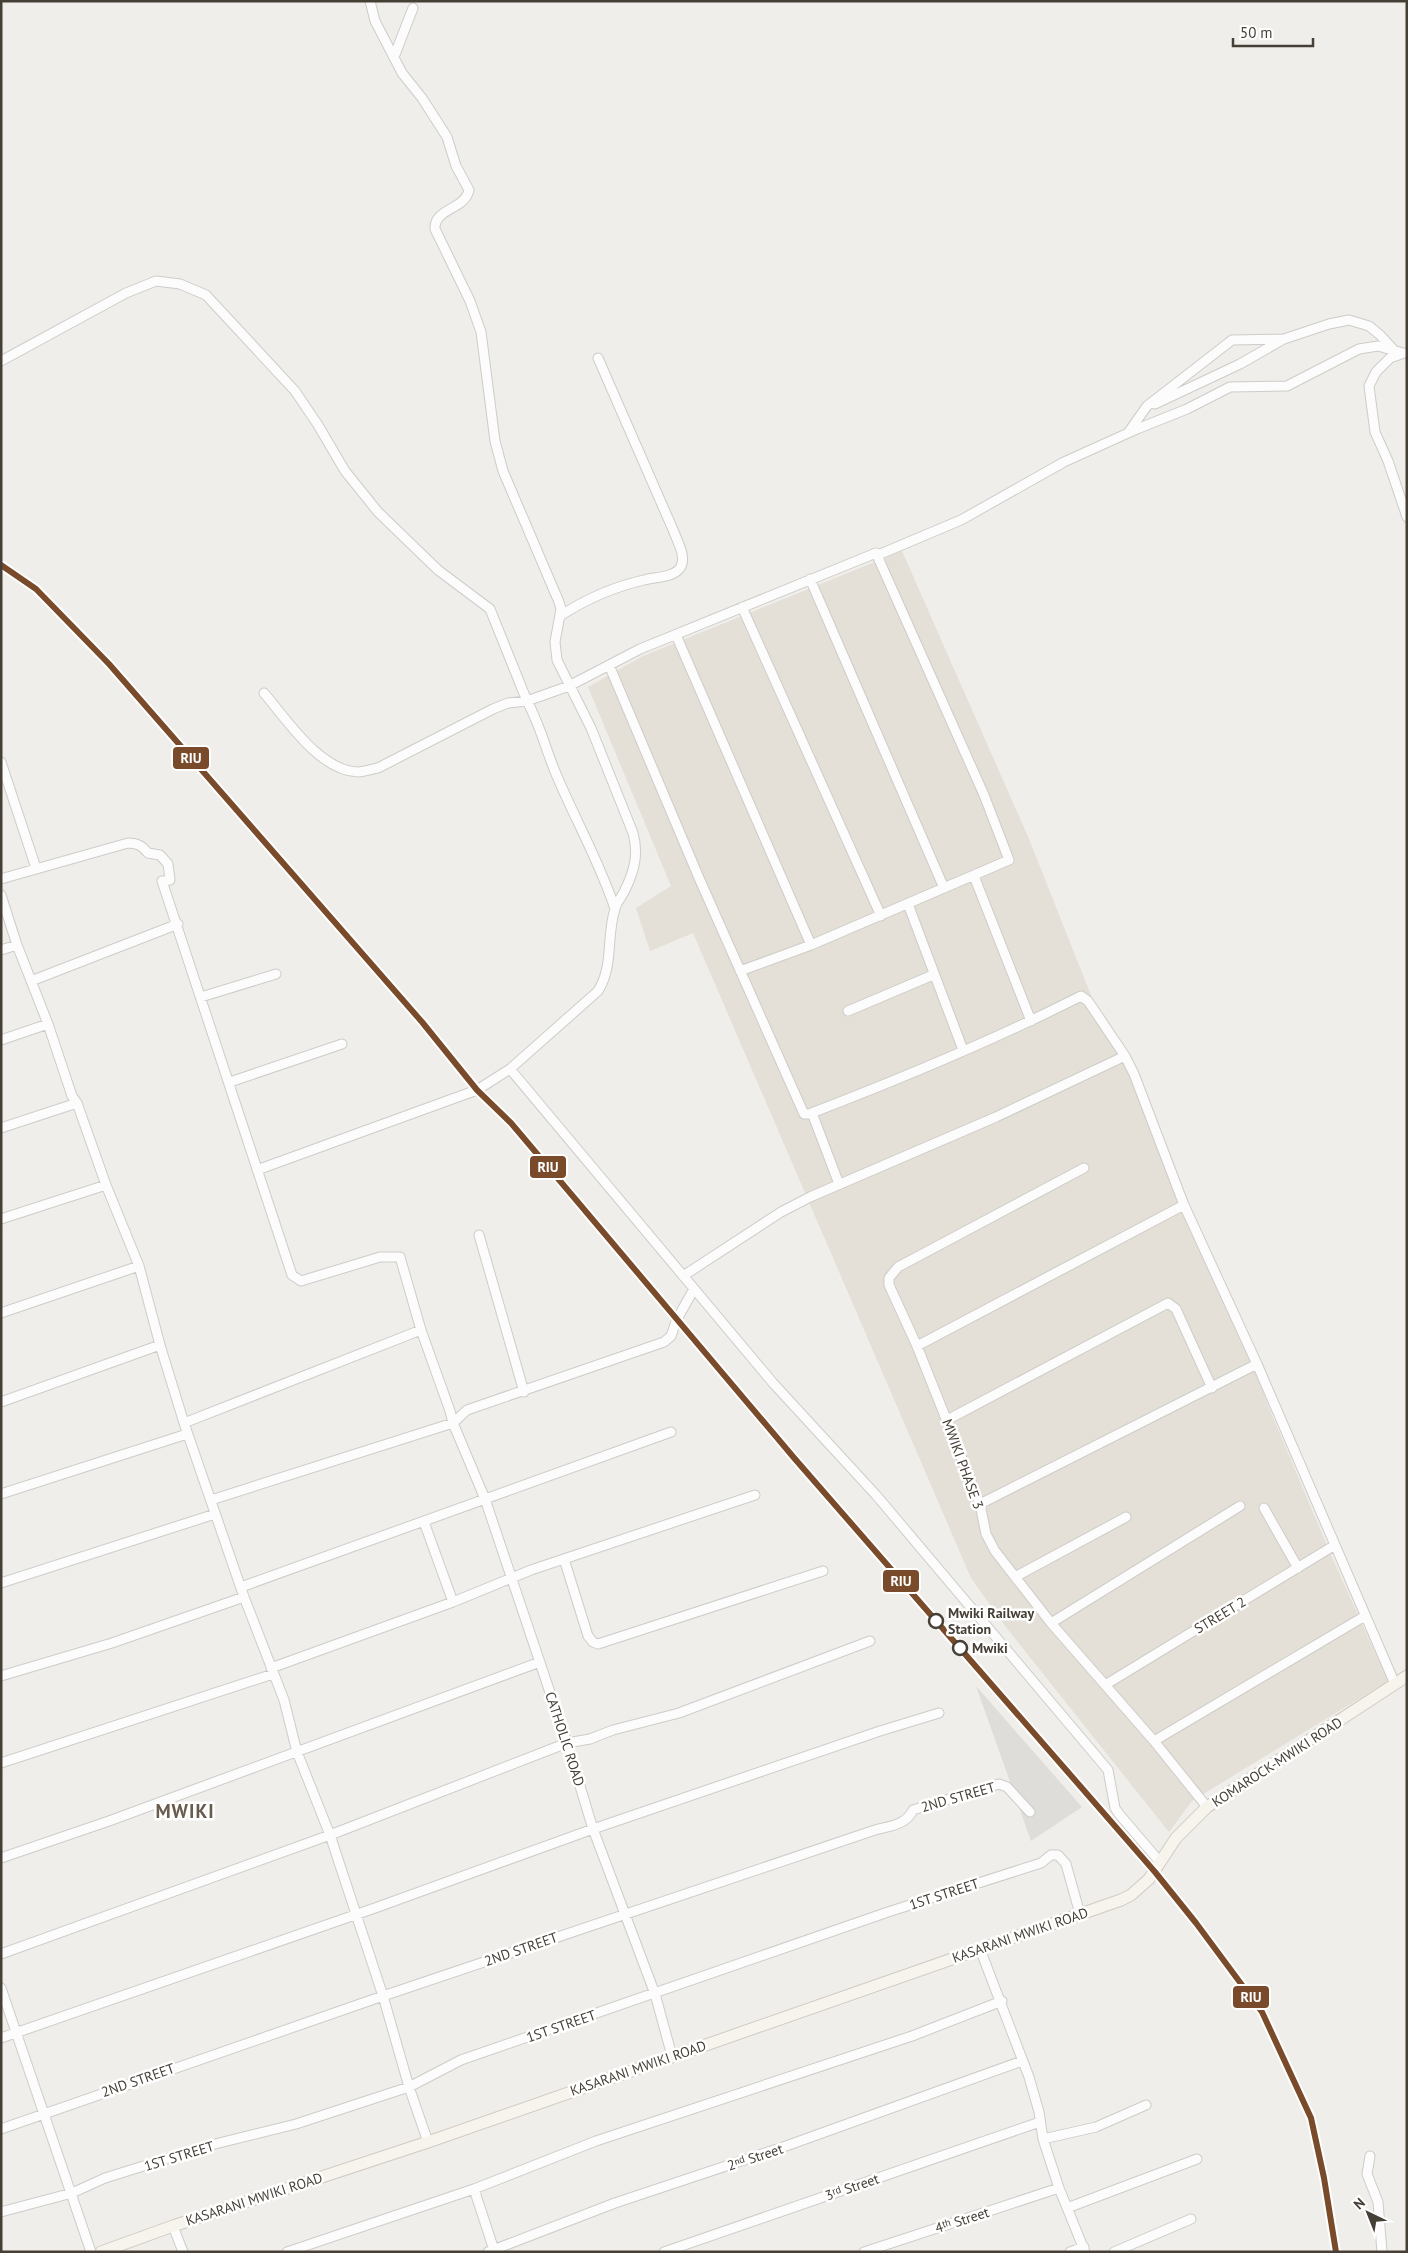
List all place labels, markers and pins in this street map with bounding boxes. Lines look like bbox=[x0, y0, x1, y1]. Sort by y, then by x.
place label: Mwiki Railway Station bbox=[948, 1604, 1035, 1638]
marker: Mwiki Railway Station bbox=[928, 1613, 944, 1629]
place label: Mwiki bbox=[972, 1639, 1008, 1657]
marker: Mwiki bbox=[952, 1640, 968, 1656]

